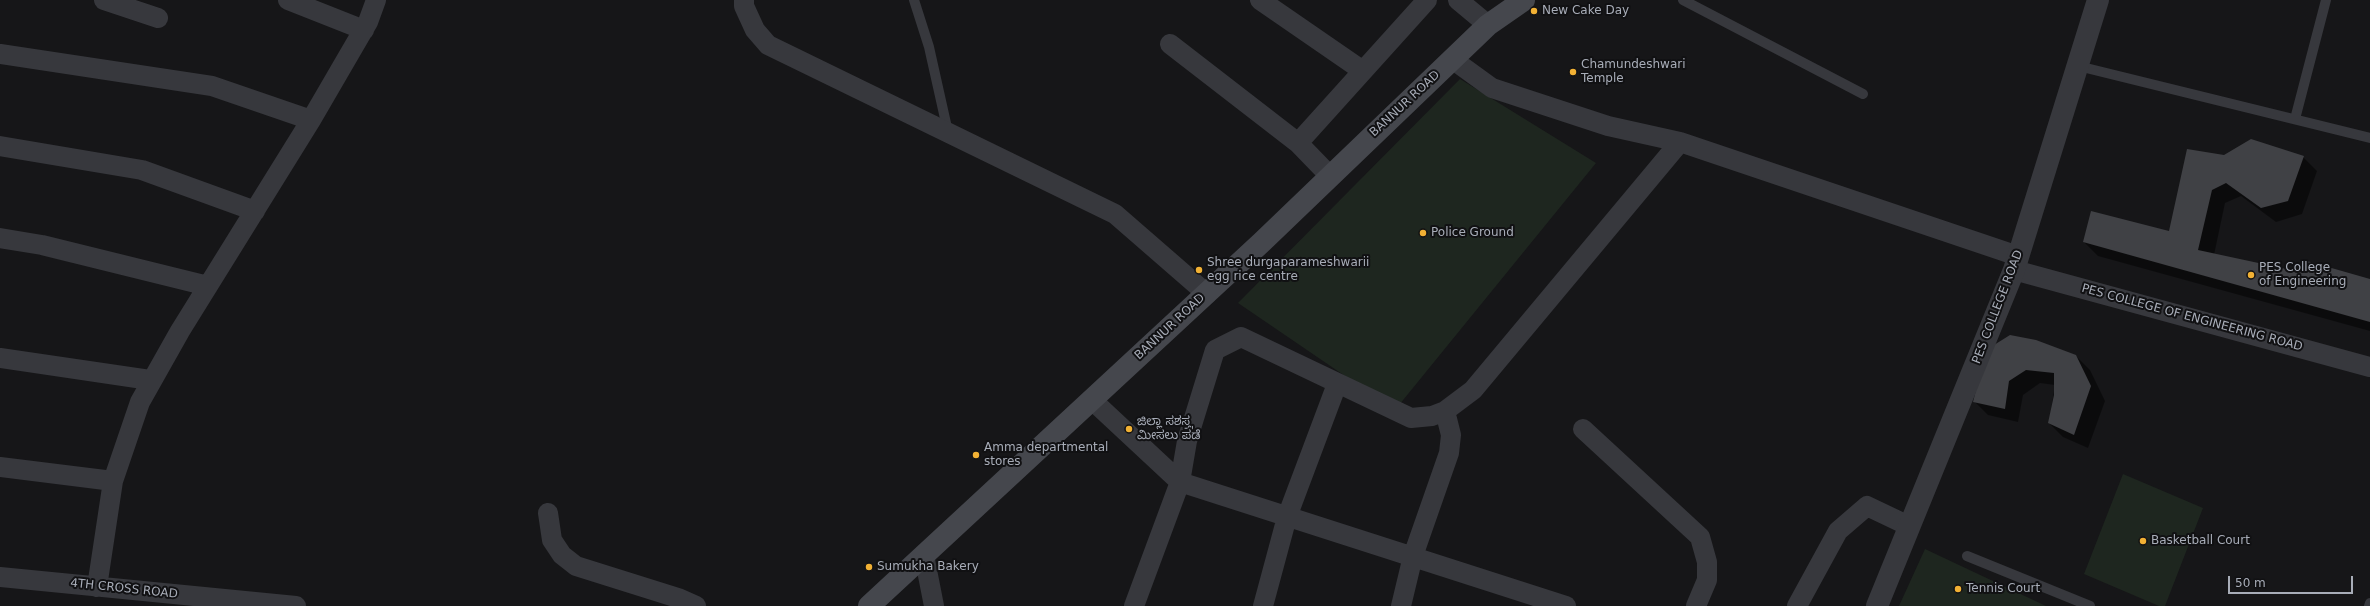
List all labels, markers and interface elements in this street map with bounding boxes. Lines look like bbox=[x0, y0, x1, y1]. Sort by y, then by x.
place label: New Cake Day bbox=[1542, 4, 1629, 18]
marker: New Cake Day bbox=[1529, 6, 1539, 16]
place label: Chamundeshwari Temple bbox=[1581, 58, 1686, 86]
marker: Chamundeshwari Temple bbox=[1568, 67, 1578, 77]
street label: BANNUR ROAD bbox=[1367, 68, 1443, 140]
place label: Police Ground bbox=[1431, 226, 1514, 240]
marker: Police Ground bbox=[1418, 228, 1428, 238]
street label: PES COLLEGE ROAD bbox=[1970, 248, 2026, 366]
place label: Shree durgaparameshwarii egg rice centre bbox=[1207, 256, 1369, 284]
place label: PES College of Engineering bbox=[2259, 261, 2346, 289]
marker: Shree durgaparameshwarii egg rice centre bbox=[1194, 265, 1204, 275]
marker: PES College of Engineering bbox=[2246, 270, 2256, 280]
street label: PES COLLEGE OF ENGINEERING ROAD bbox=[2080, 281, 2304, 355]
street label: BANNUR ROAD bbox=[1132, 291, 1208, 363]
place label: ಜಿಲ್ಲಾ ಸಶಸ್ತ್ರ ಮೀಸಲು ಪಡೆ bbox=[1137, 415, 1201, 443]
marker: ಜಿಲ್ಲಾ ಸಶಸ್ತ್ರ ಮೀಸಲು ಪಡೆ bbox=[1124, 424, 1134, 434]
place label: Amma departmental stores bbox=[984, 441, 1108, 469]
marker: Amma departmental stores bbox=[971, 450, 981, 460]
place label: Basketball Court bbox=[2151, 534, 2250, 548]
marker: Basketball Court bbox=[2138, 536, 2148, 546]
place label: Sumukha Bakery bbox=[877, 560, 979, 574]
marker: Sumukha Bakery bbox=[864, 562, 874, 572]
scale bar bbox=[2230, 568, 2355, 594]
street label: 4TH CROSS ROAD bbox=[70, 576, 178, 602]
text: 50 m bbox=[2235, 576, 2266, 590]
place label: Tennis Court bbox=[1966, 582, 2040, 596]
marker: Tennis Court bbox=[1953, 584, 1963, 594]

